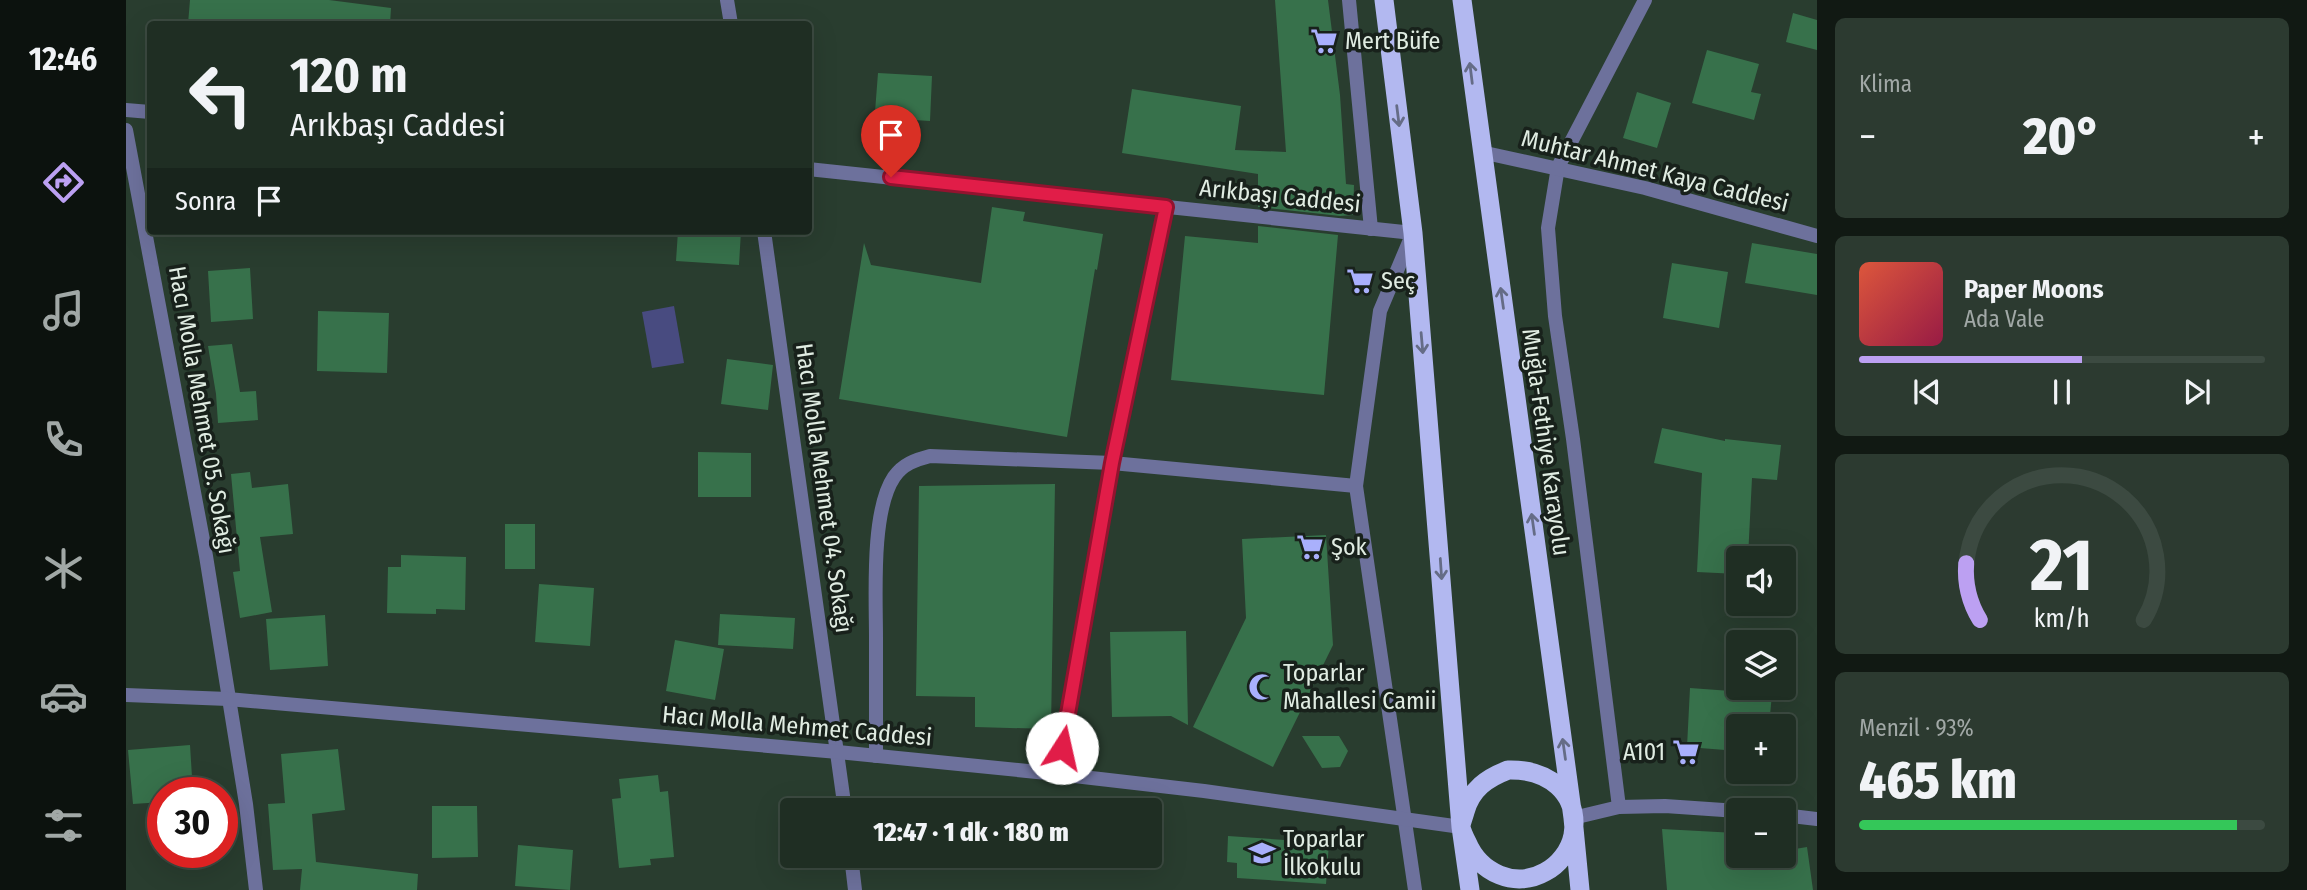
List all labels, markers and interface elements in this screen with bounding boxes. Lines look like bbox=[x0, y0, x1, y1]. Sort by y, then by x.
supermarket icon: Mert Büfe bbox=[1309, 26, 1339, 56]
place label: Mert Büfe bbox=[1345, 27, 1440, 55]
text: 12:46 bbox=[29, 40, 97, 78]
text: 120 m bbox=[290, 46, 408, 105]
icon: left bbox=[175, 49, 266, 140]
one-way arrow bbox=[1464, 62, 1477, 85]
text: Klima bbox=[1859, 70, 1912, 98]
one-way arrow bbox=[1392, 104, 1405, 127]
pin bbox=[861, 105, 921, 177]
text: 20° bbox=[2023, 105, 2101, 168]
text: Arıkbaşı Caddesi bbox=[290, 106, 506, 144]
text: − bbox=[1859, 114, 1876, 160]
text: + bbox=[2248, 114, 2265, 160]
icon: arrive bbox=[872, 116, 910, 154]
street label: Muhtar Ahmet Kaya Caddesi bbox=[1519, 124, 1791, 218]
icon: directions bbox=[39, 158, 88, 207]
street label: Arıkbaşı Caddesi bbox=[1198, 174, 1362, 218]
icon: arrive bbox=[250, 182, 288, 220]
text: Sonra bbox=[175, 186, 236, 217]
street label: Hacı Molla Mehmet 05. Sokağı bbox=[163, 264, 241, 556]
supermarket icon: Seç bbox=[1345, 266, 1375, 296]
place label: Seç bbox=[1381, 267, 1415, 295]
text: Paper Moons bbox=[1964, 274, 2104, 305]
icon: music bbox=[39, 286, 88, 335]
one-way arrow bbox=[1495, 288, 1508, 310]
text: Ada Vale bbox=[1964, 305, 2044, 333]
street label: Muğla-Fethiye Karayolu bbox=[1516, 327, 1576, 557]
one-way arrow bbox=[1416, 331, 1429, 353]
street label: Hacı Molla Mehmet 04. Sokağı bbox=[790, 341, 858, 635]
icon: previous bbox=[1908, 373, 1946, 411]
icon: pause bbox=[2043, 373, 2081, 411]
icon: next bbox=[2178, 373, 2216, 411]
icon: phone bbox=[39, 415, 88, 464]
one-way arrow bbox=[1526, 513, 1539, 536]
text: 21 bbox=[2029, 522, 2094, 609]
supermarket icon: Şok bbox=[1295, 532, 1325, 562]
place label: Şok bbox=[1331, 533, 1368, 561]
icon: climate bbox=[39, 544, 88, 593]
map controls bbox=[1726, 546, 1796, 868]
button: sound bbox=[1726, 546, 1796, 616]
one-way arrow bbox=[1435, 557, 1448, 580]
text: km/h bbox=[2034, 604, 2090, 634]
button: layers bbox=[1726, 630, 1796, 700]
place label: Toparlar Mahallesi Camii bbox=[1283, 659, 1437, 715]
icon: car bbox=[39, 672, 88, 721]
mosque icon: Toparlar Mahallesi Camii bbox=[1247, 672, 1277, 702]
street label: Hacı Molla Mehmet Caddesi bbox=[661, 700, 933, 752]
position arrow bbox=[1025, 711, 1099, 785]
button: + bbox=[1726, 714, 1796, 784]
text: Menzil · 93% bbox=[1859, 714, 1974, 742]
supermarket icon: A101 bbox=[1671, 737, 1701, 767]
one-way arrow bbox=[1557, 738, 1570, 761]
place label: A101 bbox=[1623, 738, 1665, 766]
text: 465 km bbox=[1859, 749, 2017, 812]
speed limit sign: 30 bbox=[147, 777, 238, 868]
button: − bbox=[1726, 798, 1796, 868]
icon: filters bbox=[39, 801, 88, 850]
text: 12:47 · 1 dk · 180 m bbox=[873, 817, 1069, 848]
place label: Toparlar İlkokulu bbox=[1283, 825, 1365, 881]
school or university icon: Toparlar İlkokulu bbox=[1247, 838, 1277, 868]

